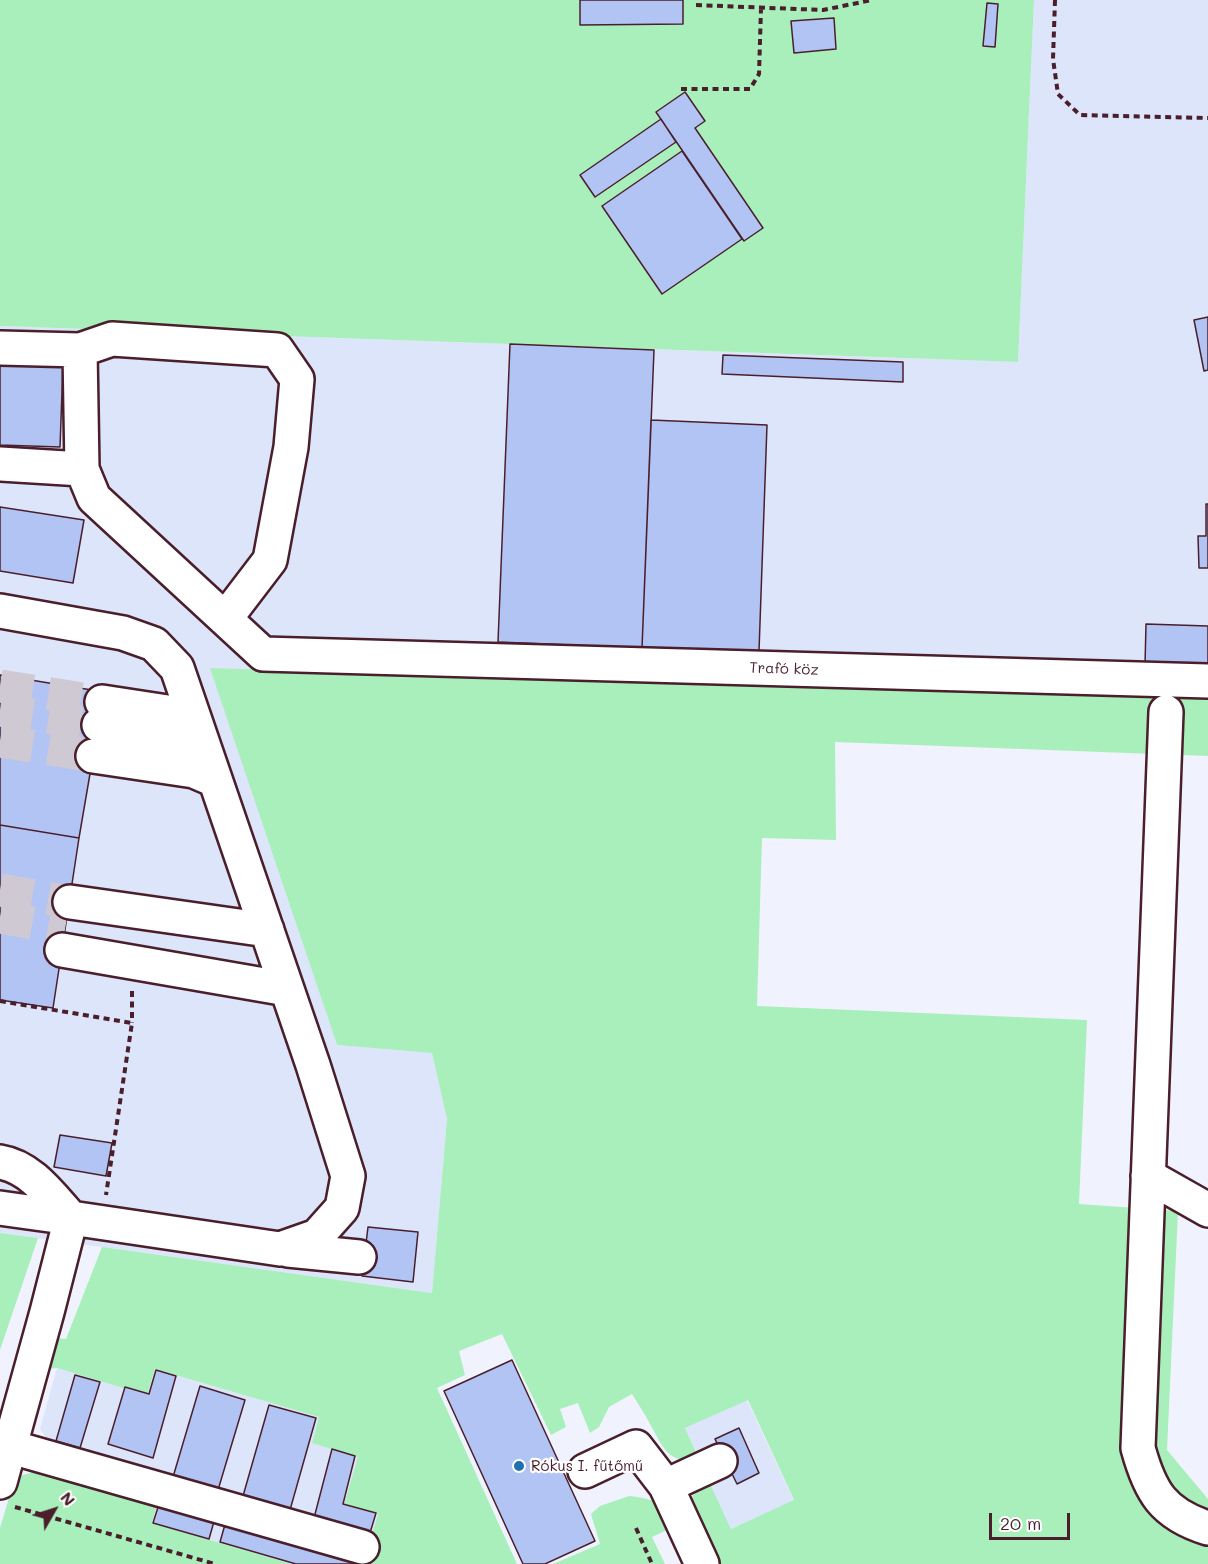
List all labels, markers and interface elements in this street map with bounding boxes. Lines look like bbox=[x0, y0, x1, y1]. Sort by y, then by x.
street label: Trafó köz bbox=[749, 659, 819, 679]
place label: Rókus I. fűtőmű bbox=[531, 1457, 643, 1475]
marker: Rókus I. fűtőmű bbox=[512, 1459, 526, 1473]
north arrow bbox=[24, 1480, 84, 1540]
text: N bbox=[56, 1487, 80, 1510]
scale bar bbox=[992, 1501, 1073, 1539]
text: 20 m bbox=[1000, 1511, 1041, 1535]

